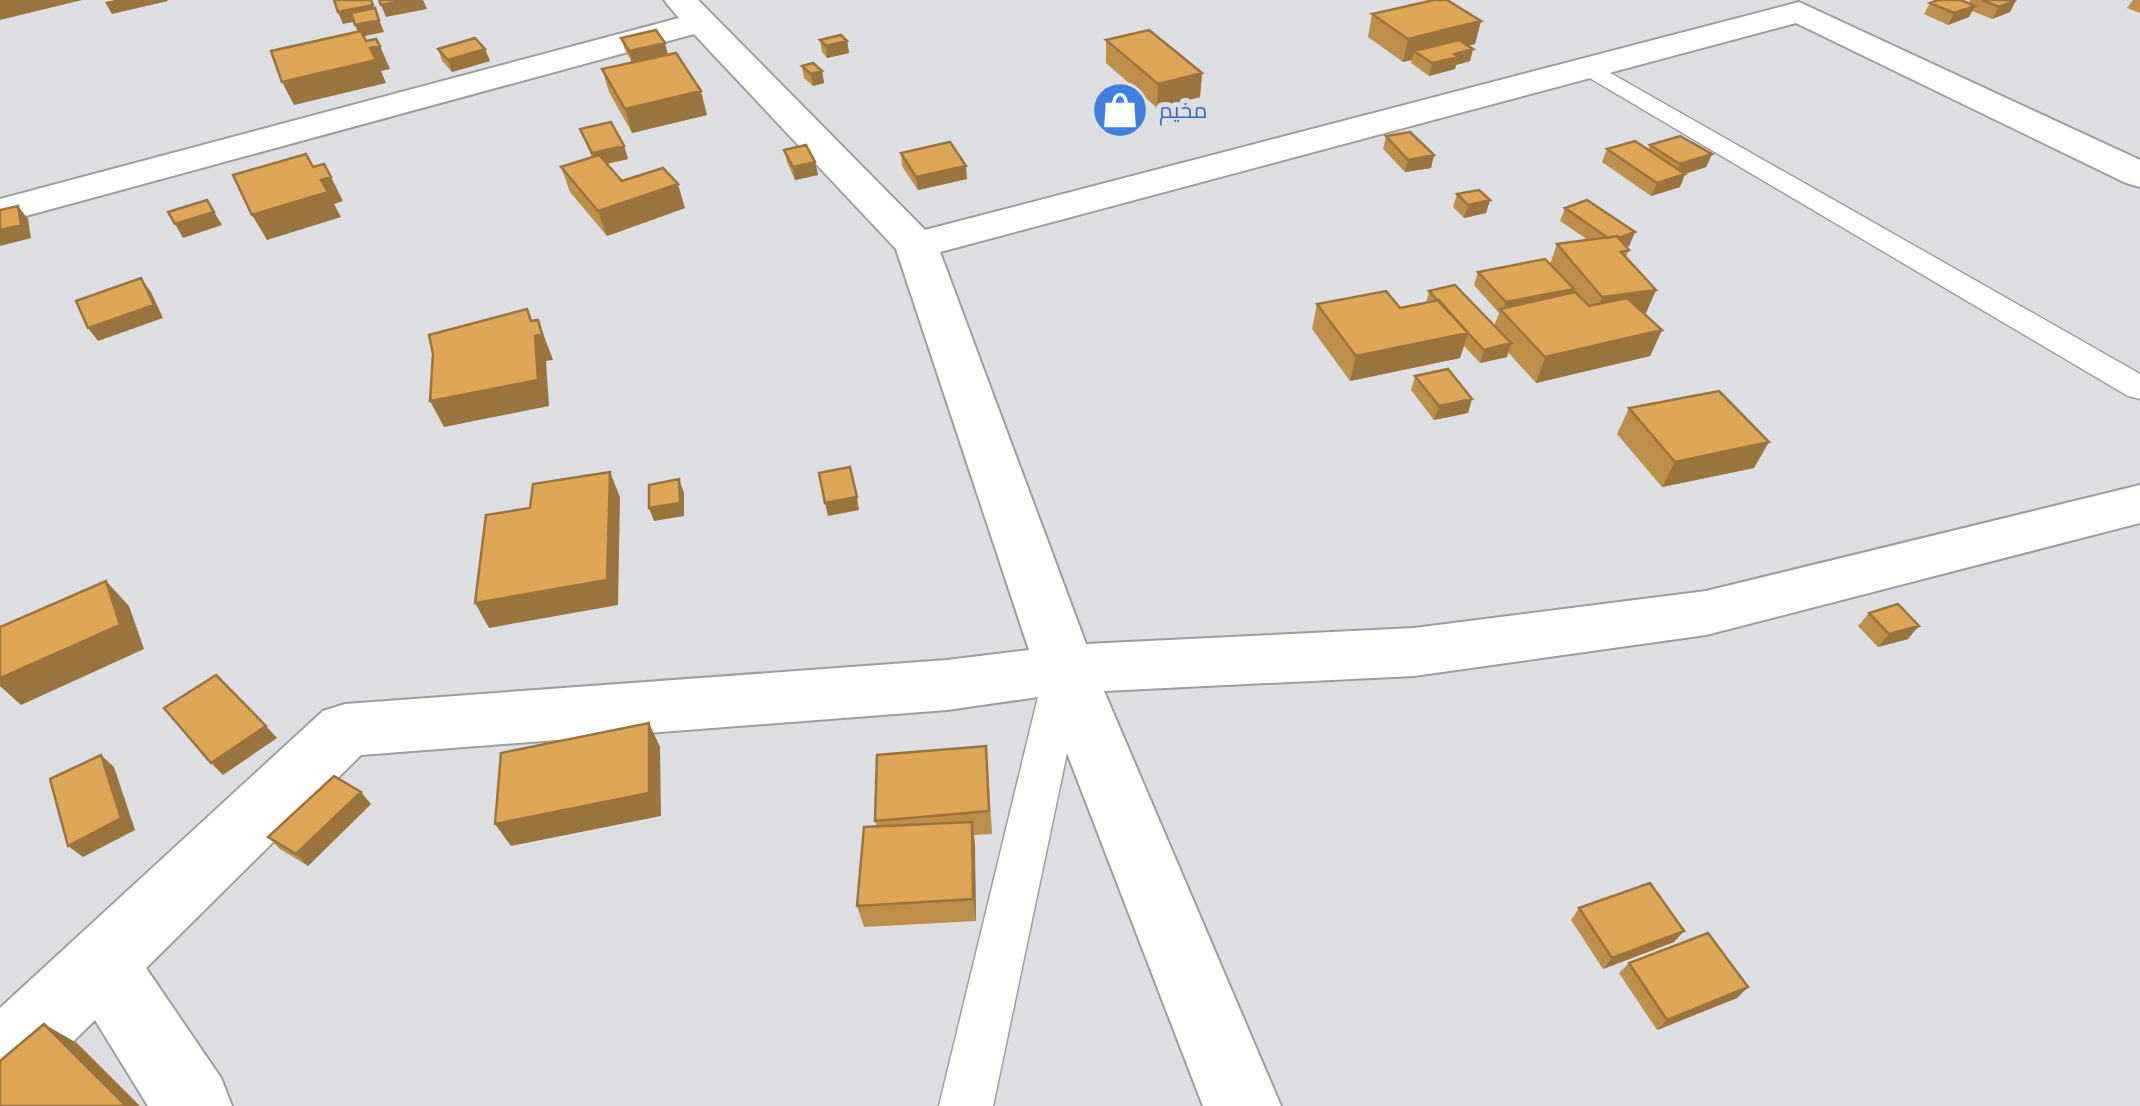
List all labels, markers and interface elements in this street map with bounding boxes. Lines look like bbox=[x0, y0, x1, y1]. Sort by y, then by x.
shop icon: مخيم bbox=[1090, 80, 1150, 140]
place label: مخيم bbox=[1159, 96, 1207, 126]

